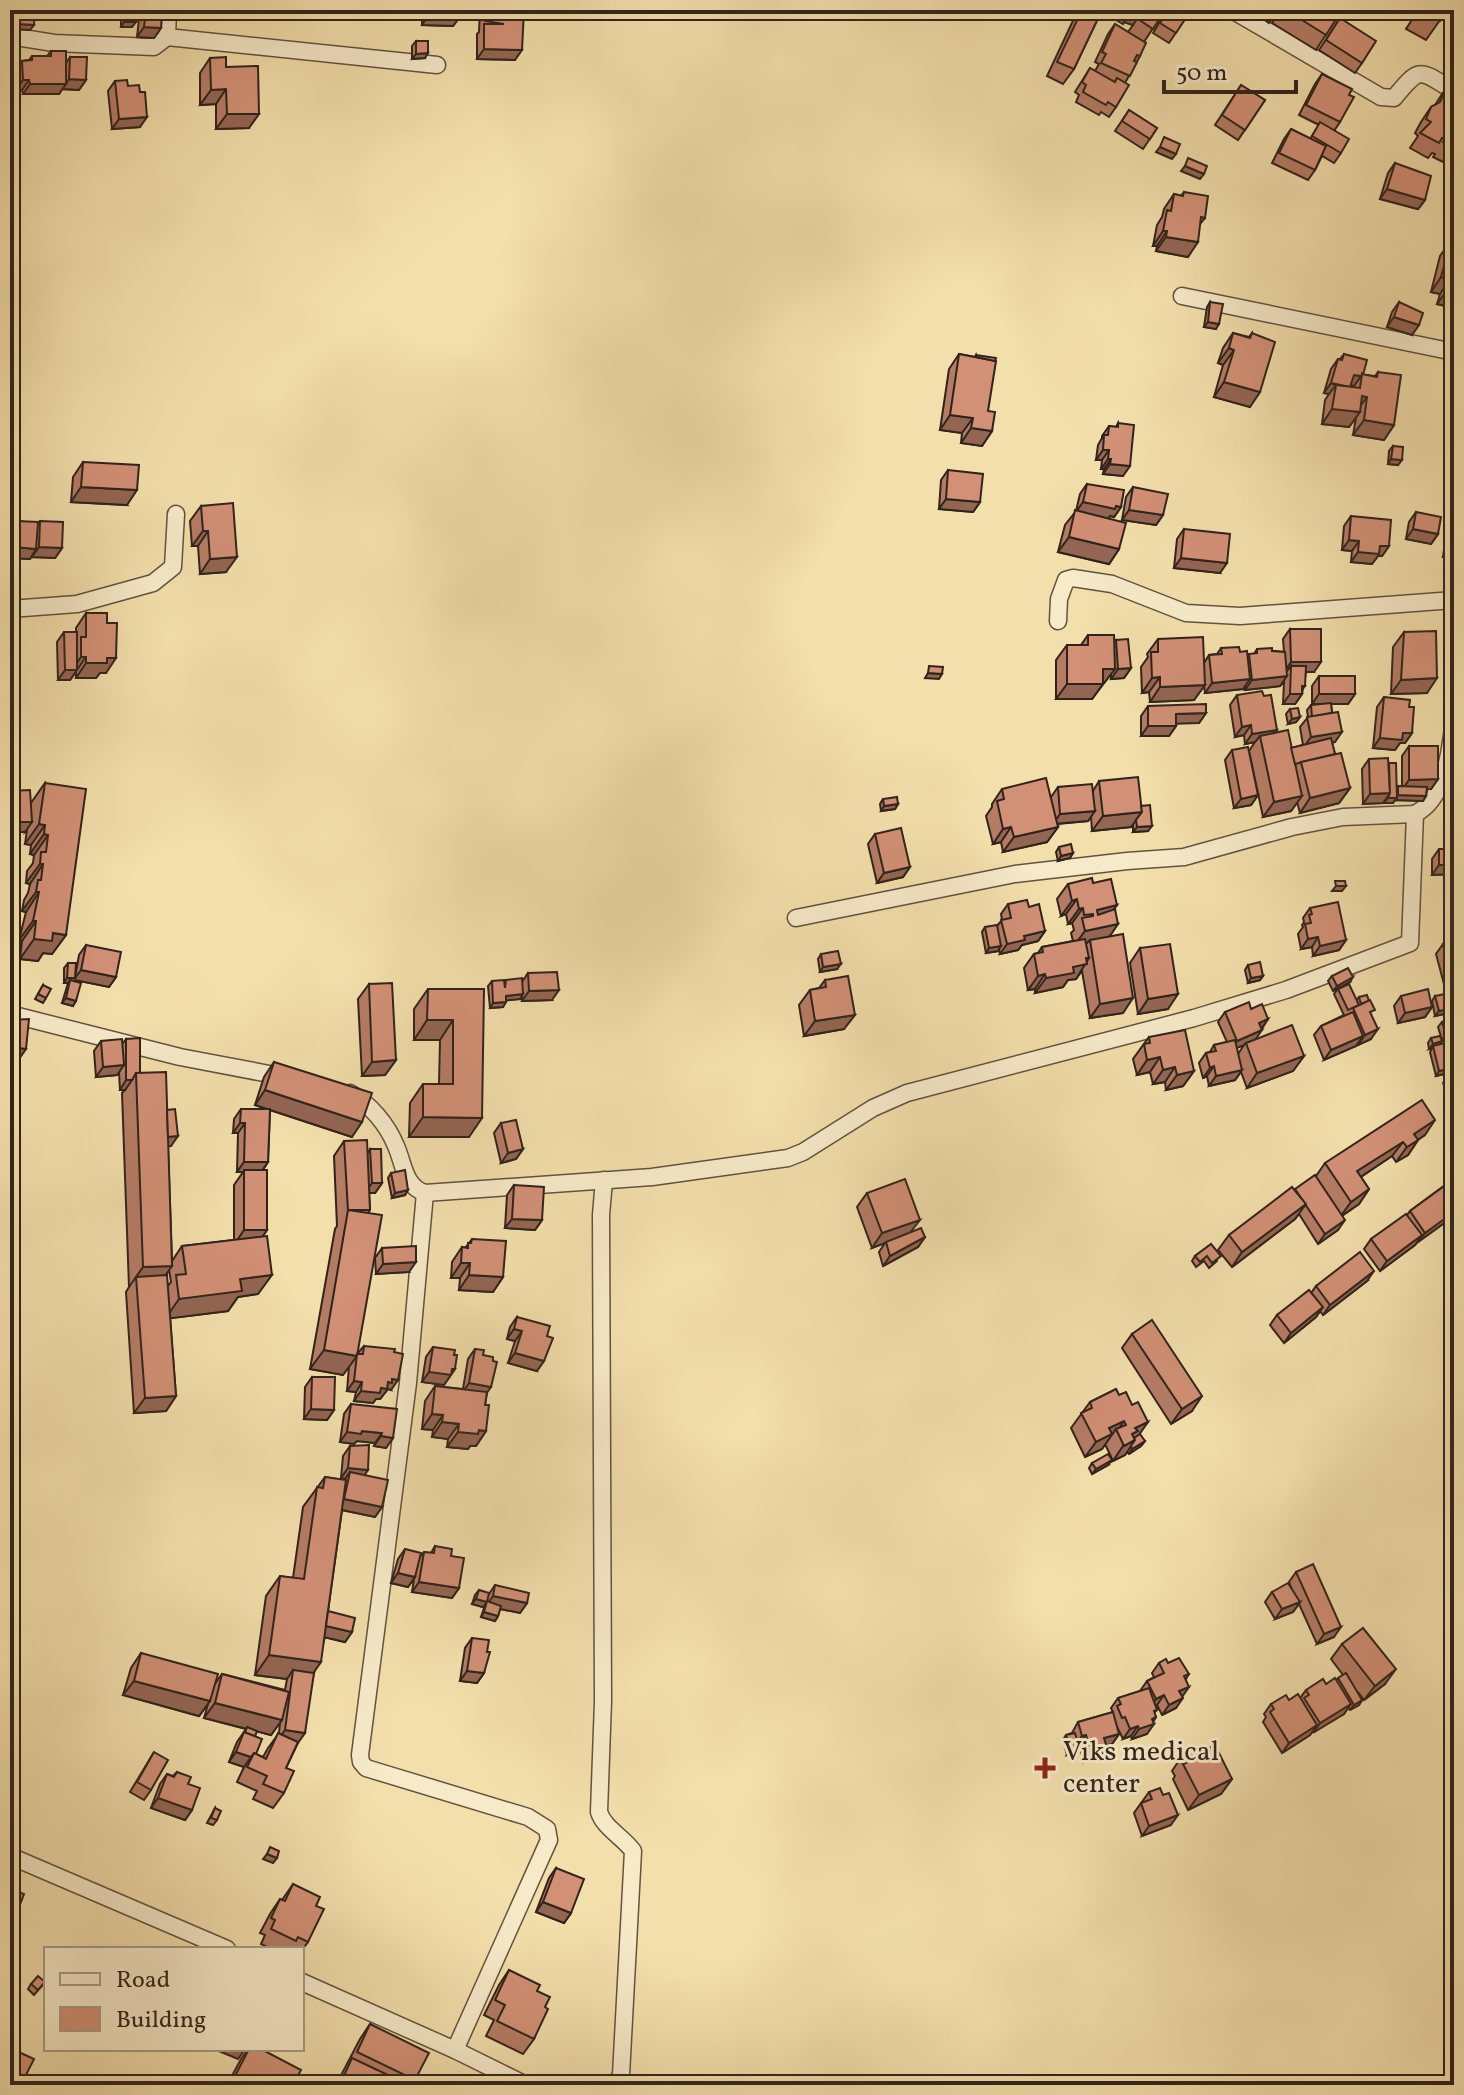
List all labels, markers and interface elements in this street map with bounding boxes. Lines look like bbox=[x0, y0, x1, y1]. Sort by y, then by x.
scale bar bbox=[1164, 44, 1296, 94]
text: 50 m bbox=[1176, 57, 1228, 91]
place label: Viks medical center bbox=[1063, 1733, 1219, 1804]
marker: Viks medical center bbox=[1034, 1757, 1056, 1779]
legend bbox=[44, 1947, 304, 2051]
text: Road bbox=[116, 1964, 170, 1998]
text: Building bbox=[116, 2004, 206, 2038]

